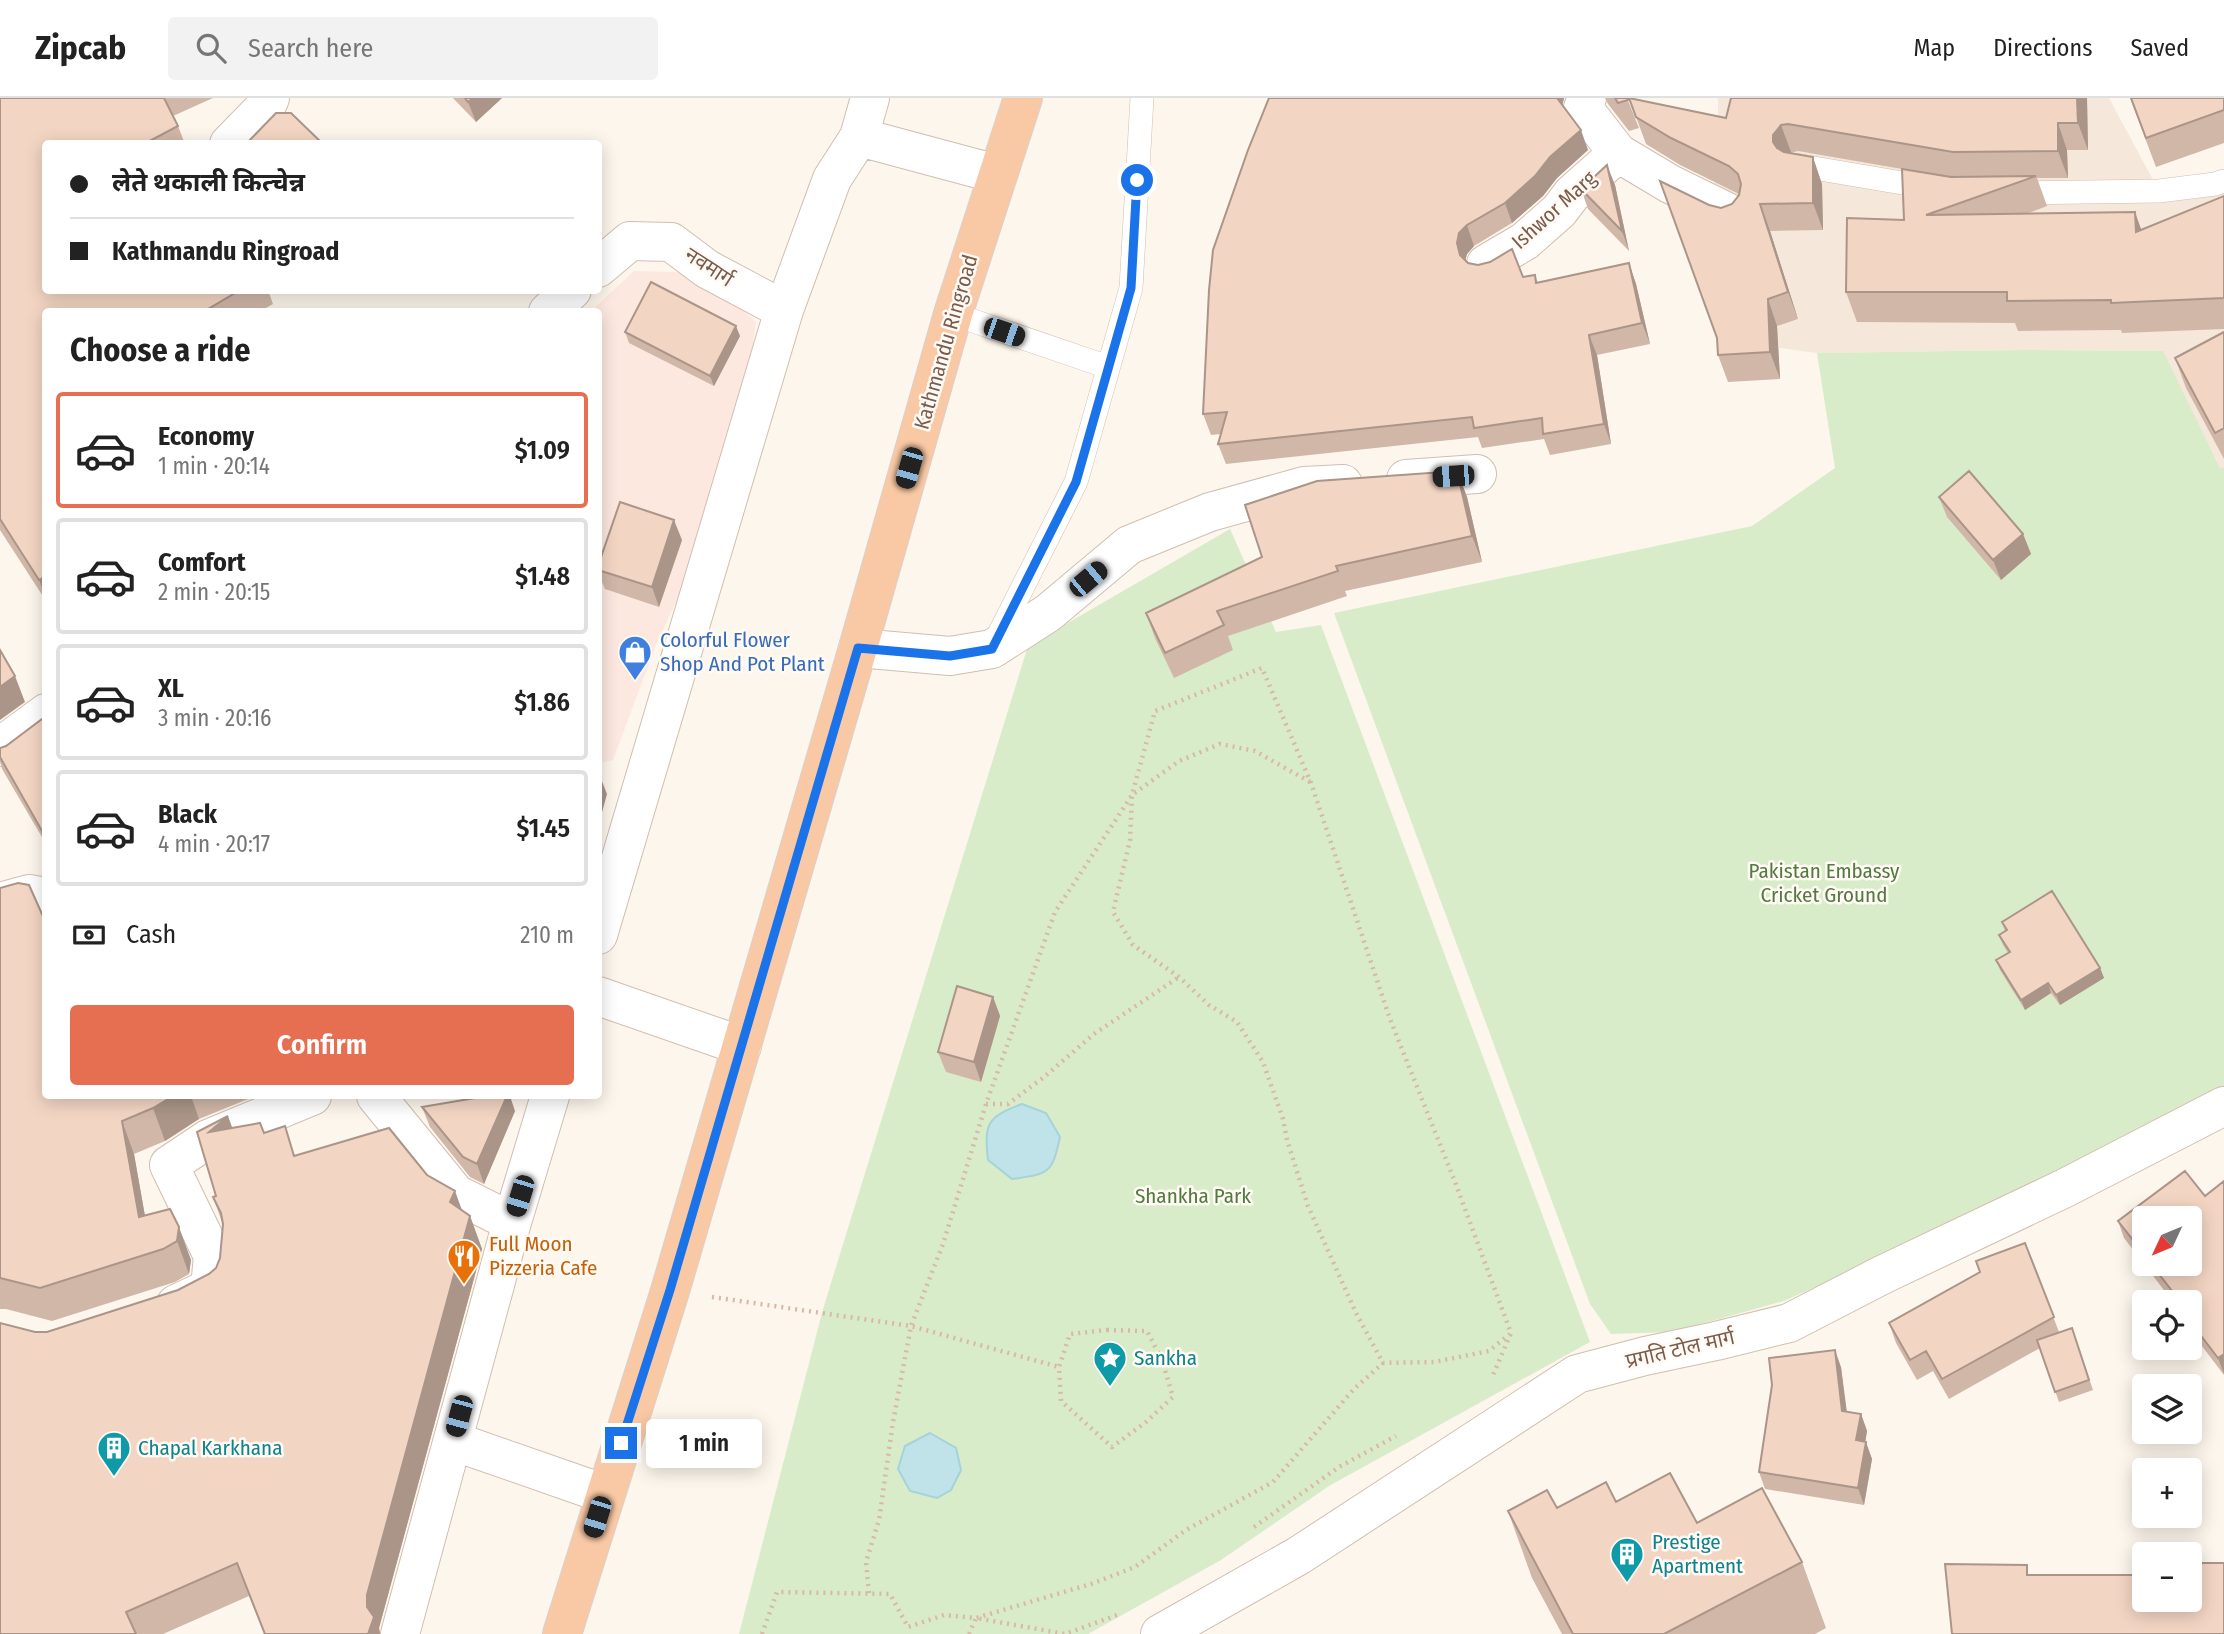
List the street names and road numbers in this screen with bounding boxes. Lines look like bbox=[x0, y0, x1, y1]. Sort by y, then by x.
street label: Ishwor Marg bbox=[1506, 165, 1602, 255]
street label: नवमार्ग bbox=[680, 242, 739, 293]
street label: Kathmandu Ringroad bbox=[909, 252, 983, 432]
street label: प्रगति टोल मार्ग bbox=[1623, 1324, 1738, 1374]

